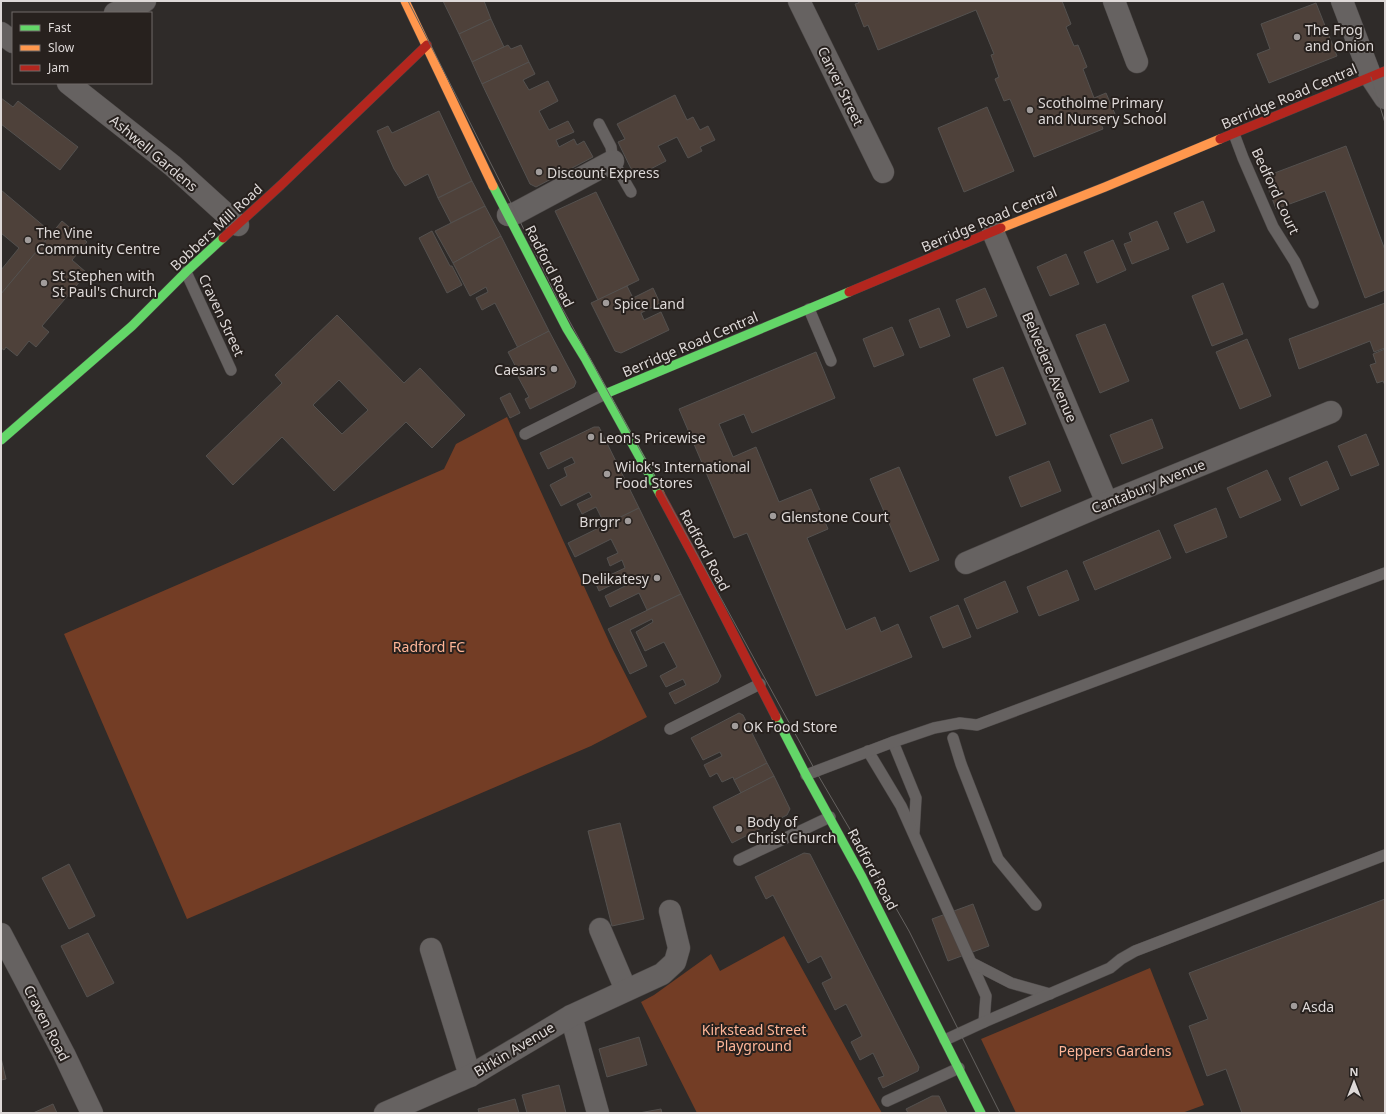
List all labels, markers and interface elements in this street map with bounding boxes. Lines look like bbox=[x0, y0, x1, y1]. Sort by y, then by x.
legend bbox=[12, 12, 152, 84]
text: Fast bbox=[48, 19, 72, 36]
place label: The Frog and Onion bbox=[1305, 20, 1374, 55]
marker: The Frog and Onion bbox=[1292, 32, 1302, 42]
text: Slow bbox=[48, 39, 75, 56]
street label: Carver Street bbox=[814, 43, 868, 129]
text: Jam bbox=[47, 59, 69, 76]
street label: Berridge Road Central bbox=[1218, 59, 1360, 133]
place label: Scotholme Primary and Nursery School bbox=[1038, 93, 1167, 128]
marker: Scotholme Primary and Nursery School bbox=[1025, 105, 1035, 115]
street label: Ashwell Gardens bbox=[106, 111, 202, 196]
street label: Bedford Court bbox=[1248, 145, 1304, 237]
place label: Discount Express bbox=[547, 163, 660, 182]
marker: Discount Express bbox=[534, 167, 544, 177]
street label: Bobbers Mill Road bbox=[166, 179, 266, 275]
street label: Berridge Road Central bbox=[918, 182, 1060, 256]
street label: Radford Road bbox=[521, 222, 579, 310]
place label: The Vine Community Centre bbox=[36, 223, 160, 258]
marker: The Vine Community Centre bbox=[23, 235, 33, 245]
place label: St Stephen with St Paul's Church bbox=[52, 266, 157, 301]
street label: Craven Street bbox=[195, 271, 249, 359]
marker: St Stephen with St Paul's Church bbox=[39, 278, 49, 288]
place label: Spice Land bbox=[614, 294, 685, 313]
marker: Spice Land bbox=[601, 298, 611, 308]
street label: Berridge Road Central bbox=[619, 307, 761, 381]
street label: Belvedere Avenue bbox=[1018, 309, 1082, 425]
place label: Caesars bbox=[494, 360, 546, 379]
marker: Caesars bbox=[549, 364, 559, 374]
place label: Leon's Pricewise bbox=[599, 428, 706, 447]
marker: Leon's Pricewise bbox=[586, 432, 596, 442]
street label: Cantabury Avenue bbox=[1088, 454, 1208, 518]
place label: Wilok's International Food Stores bbox=[615, 457, 750, 492]
marker: Wilok's International Food Stores bbox=[602, 469, 612, 479]
street label: Radford Road bbox=[676, 506, 734, 594]
place label: Glenstone Court bbox=[781, 507, 889, 526]
marker: Glenstone Court bbox=[768, 511, 778, 521]
place label: Brrgrr bbox=[579, 512, 620, 531]
marker: Brrgrr bbox=[623, 516, 633, 526]
place label: Delikatesy bbox=[582, 569, 650, 588]
marker: Delikatesy bbox=[652, 573, 662, 583]
park label: Radford FC bbox=[393, 637, 465, 656]
place label: OK Food Store bbox=[743, 717, 837, 736]
marker: OK Food Store bbox=[730, 721, 740, 731]
place label: Body of Christ Church bbox=[747, 812, 836, 847]
marker: Body of Christ Church bbox=[734, 824, 744, 834]
street label: Radford Road bbox=[844, 825, 902, 913]
street label: Craven Road bbox=[20, 982, 74, 1064]
place label: Asda bbox=[1302, 997, 1334, 1016]
marker: Asda bbox=[1289, 1001, 1299, 1011]
street label: Birkin Avenue bbox=[470, 1017, 558, 1081]
park label: Kirkstead Street Playground bbox=[702, 1020, 806, 1055]
park label: Peppers Gardens bbox=[1058, 1041, 1172, 1060]
north arrow bbox=[1334, 1062, 1374, 1102]
text: N bbox=[1350, 1064, 1358, 1079]

